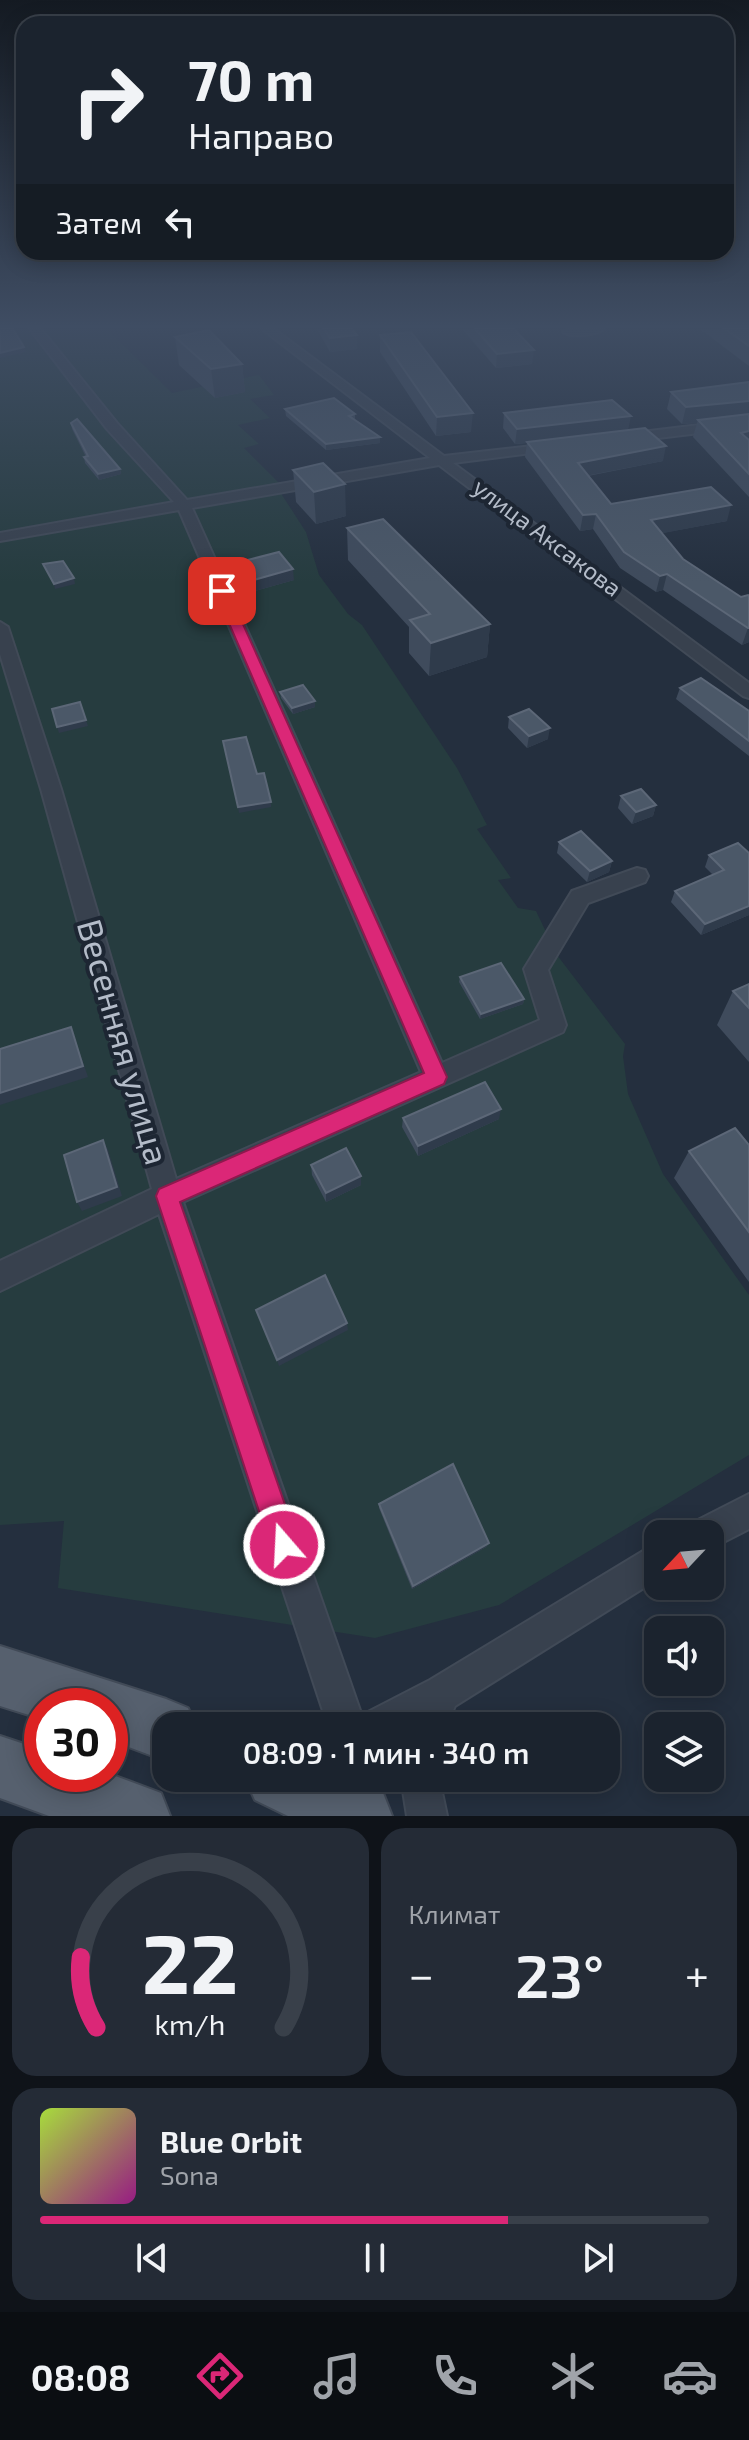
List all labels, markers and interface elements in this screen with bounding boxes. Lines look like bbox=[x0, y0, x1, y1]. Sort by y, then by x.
text: 70 m bbox=[188, 45, 314, 112]
icon: right bbox=[56, 48, 160, 152]
text: Направо bbox=[188, 113, 334, 156]
icon: left bbox=[158, 200, 202, 244]
text: Затем bbox=[56, 204, 142, 240]
street label: улица Аксакова bbox=[467, 472, 628, 603]
pin bbox=[188, 557, 256, 625]
icon: arrive bbox=[200, 569, 244, 613]
street label: Весенняя улица bbox=[69, 914, 179, 1169]
position arrow bbox=[242, 1503, 326, 1587]
north arrow bbox=[644, 1520, 724, 1600]
map controls bbox=[644, 1520, 724, 1792]
button: sound bbox=[644, 1616, 724, 1696]
speed limit sign: 30 bbox=[24, 1688, 128, 1792]
button: layers bbox=[644, 1712, 724, 1792]
text: 08:09 · 1 мин · 340 m bbox=[243, 1734, 529, 1770]
text: Климат bbox=[409, 1898, 501, 1929]
text: 22 bbox=[142, 1911, 239, 2011]
text: 23° bbox=[515, 1938, 604, 2010]
text: − bbox=[409, 1947, 434, 2000]
text: + bbox=[685, 1947, 709, 2000]
text: km/h bbox=[155, 2006, 226, 2041]
text: Blue Orbit bbox=[160, 2123, 302, 2159]
text: Sona bbox=[160, 2159, 219, 2190]
icon: previous bbox=[130, 2236, 174, 2280]
icon: pause bbox=[353, 2236, 397, 2280]
icon: next bbox=[576, 2236, 620, 2280]
icon: directions bbox=[192, 2348, 248, 2404]
icon: music bbox=[309, 2348, 365, 2404]
icon: phone bbox=[427, 2348, 483, 2404]
icon: climate bbox=[545, 2348, 601, 2404]
icon: car bbox=[662, 2348, 718, 2404]
text: 08:08 bbox=[31, 2355, 130, 2398]

